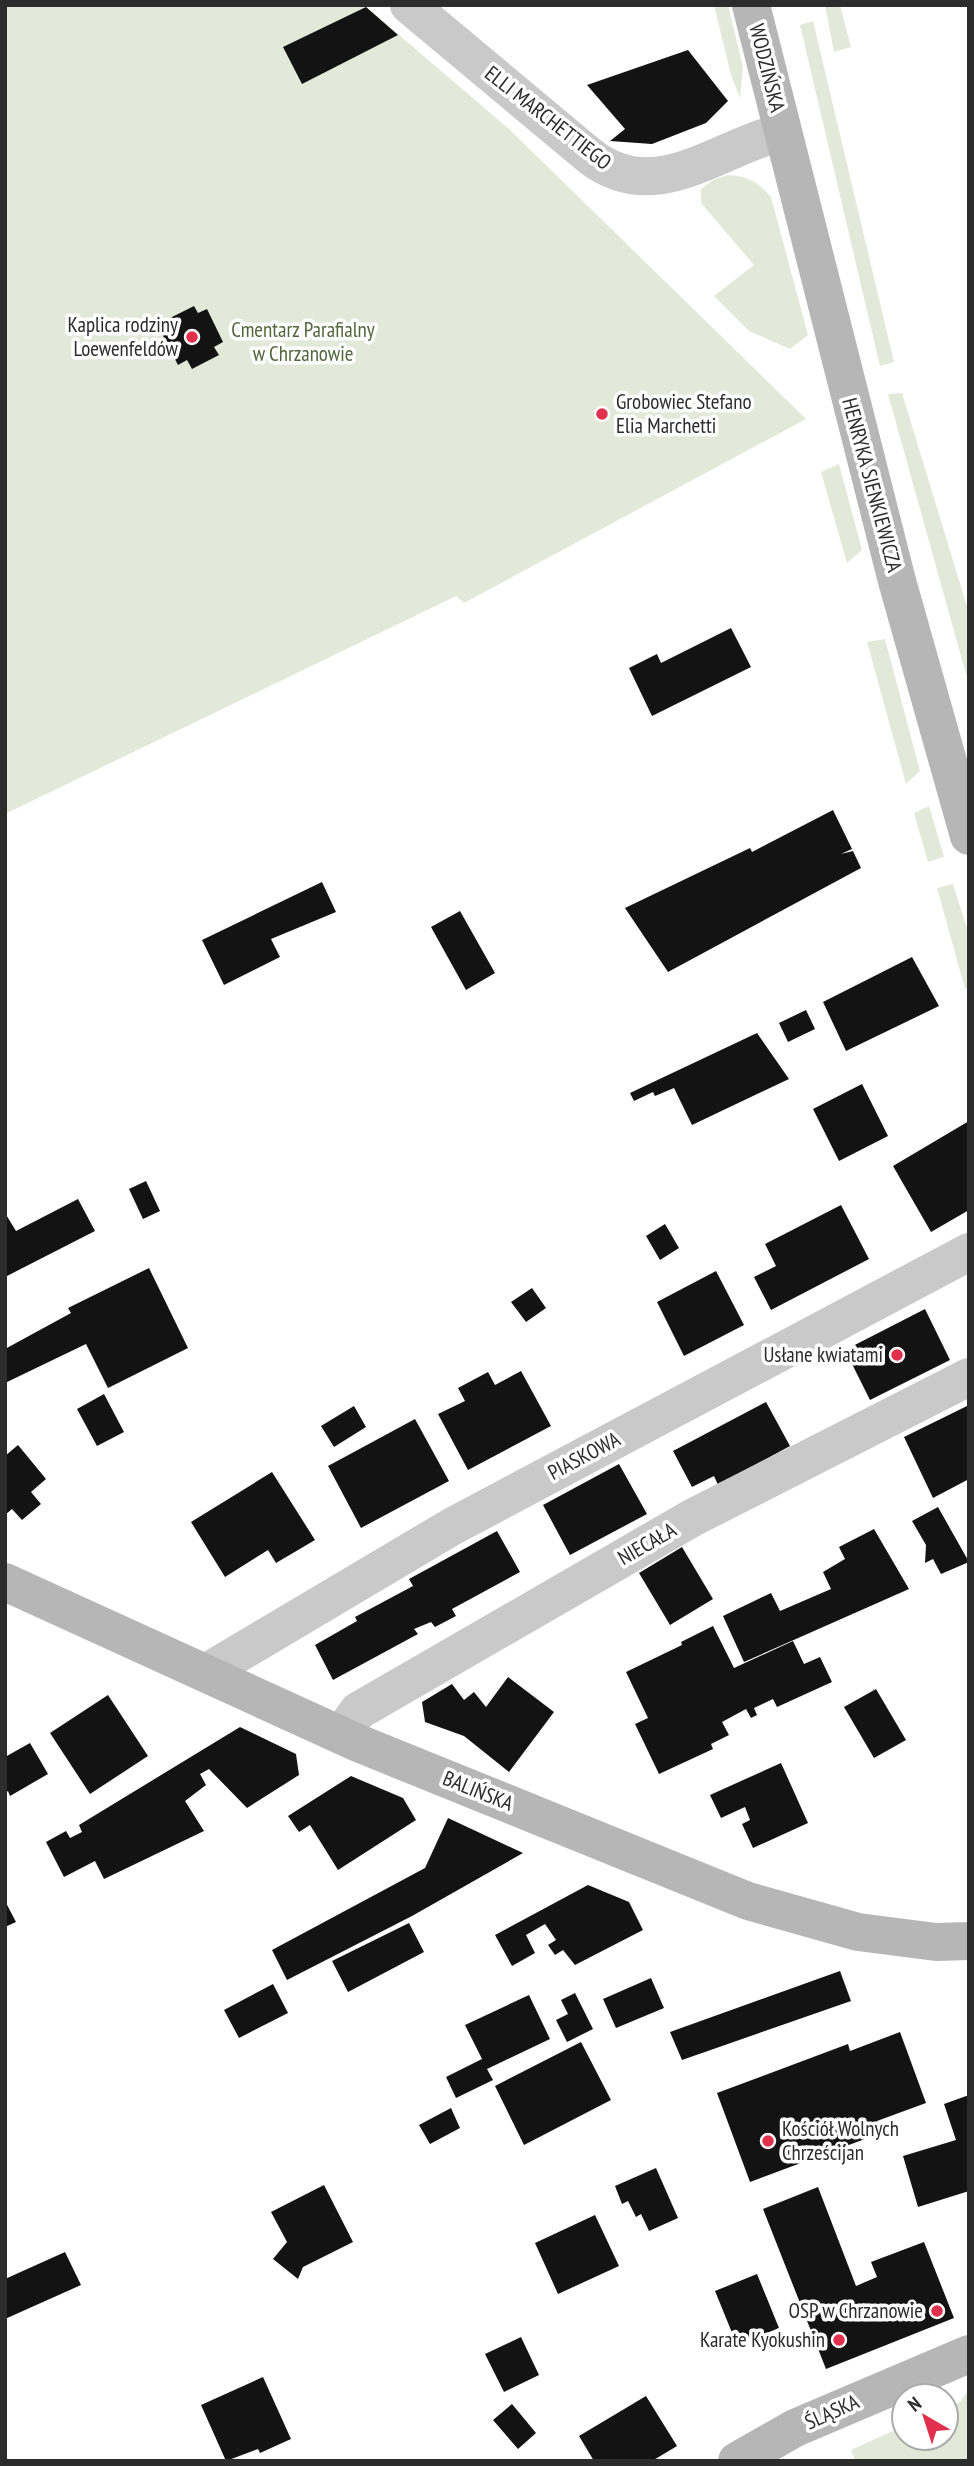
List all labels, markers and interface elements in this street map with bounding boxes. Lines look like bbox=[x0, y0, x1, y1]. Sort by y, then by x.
street label: WODZIŃSKA bbox=[743, 21, 791, 115]
street label: ELLI MARCHETTIEGO bbox=[480, 60, 617, 175]
place label: Kaplica rodziny Loewenfeldów bbox=[68, 311, 179, 362]
park label: Cmentarz Parafialny w Chrzanowie bbox=[231, 316, 375, 367]
marker: Kaplica rodziny Loewenfeldów bbox=[184, 329, 200, 345]
place label: Grobowiec Stefano Elia Marchetti bbox=[616, 388, 752, 439]
street label: HENRYKA SIENKIEWICZA bbox=[836, 395, 909, 575]
marker: Grobowiec Stefano Elia Marchetti bbox=[594, 406, 610, 422]
place label: Usłane kwiatami bbox=[763, 1341, 883, 1368]
marker: Usłane kwiatami bbox=[889, 1347, 905, 1363]
street label: PIASKOWA bbox=[543, 1425, 625, 1486]
street label: NIECAŁA bbox=[613, 1516, 681, 1571]
street label: BALIŃSKA bbox=[439, 1764, 517, 1817]
place label: Kościół Wolnych Chrześcijan bbox=[782, 2115, 899, 2166]
marker: Kościół Wolnych Chrześcijan bbox=[760, 2133, 776, 2149]
place label: OSP w Chrzanowie bbox=[788, 2297, 923, 2324]
marker: OSP w Chrzanowie bbox=[929, 2303, 945, 2319]
place label: Karate Kyokushin bbox=[700, 2326, 825, 2353]
marker: Karate Kyokushin bbox=[831, 2332, 847, 2348]
north arrow bbox=[890, 2382, 960, 2452]
street label: ŚLĄSKA bbox=[800, 2388, 863, 2435]
text: N bbox=[903, 2391, 926, 2416]

